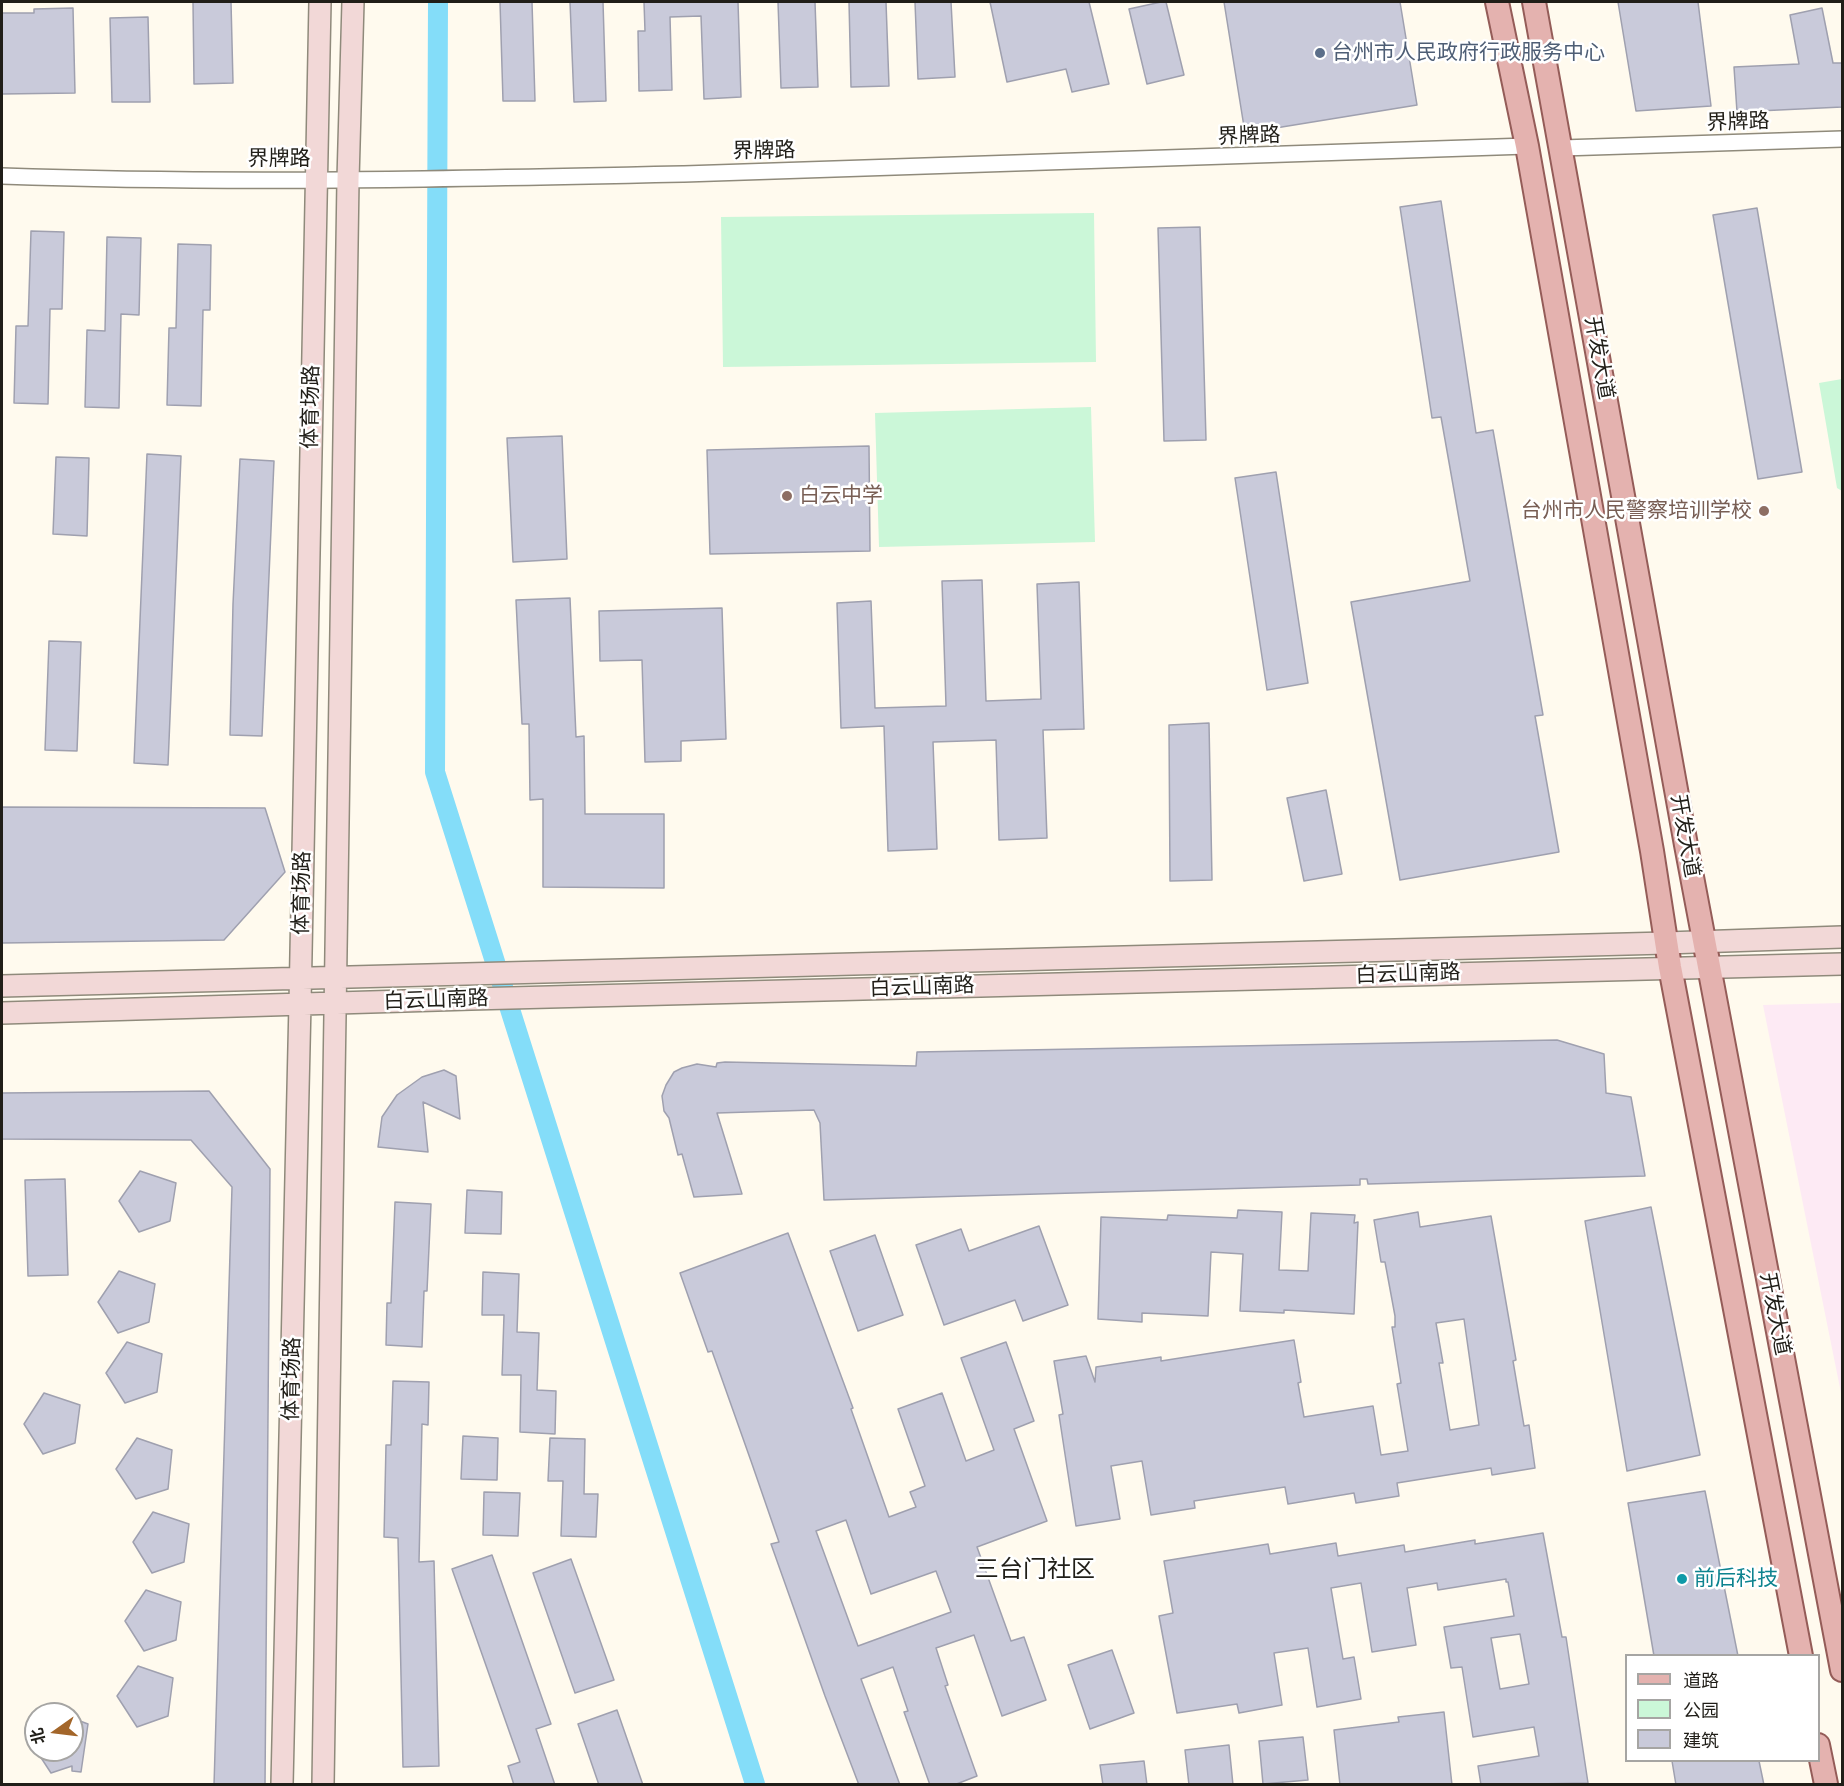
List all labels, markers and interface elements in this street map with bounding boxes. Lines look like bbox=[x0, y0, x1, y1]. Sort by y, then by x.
place label: 台州市人民政府行政服务中心 bbox=[1332, 40, 1605, 66]
marker: 台州市人民政府行政服务中心 bbox=[1313, 46, 1327, 60]
street label: 界牌路 bbox=[1706, 108, 1770, 136]
street label: 界牌路 bbox=[1217, 122, 1281, 150]
street label: 界牌路 bbox=[732, 138, 796, 164]
street label: 界牌路 bbox=[248, 146, 310, 172]
street label: 开发大道 bbox=[1579, 314, 1619, 402]
street label: 体育场路 bbox=[298, 365, 324, 449]
place label: 白云中学 bbox=[799, 483, 883, 509]
marker: 白云中学 bbox=[780, 489, 794, 503]
place label: 台州市人民警察培训学校 bbox=[1521, 498, 1752, 524]
marker: 台州市人民警察培训学校 bbox=[1757, 504, 1771, 518]
street label: 开发大道 bbox=[1665, 792, 1705, 880]
street label: 体育场路 bbox=[289, 851, 315, 935]
street label: 白云山南路 bbox=[1355, 960, 1461, 988]
street label: 白云山南路 bbox=[869, 973, 975, 1001]
street label: 白云山南路 bbox=[383, 986, 489, 1014]
street label: 开发大道 bbox=[1755, 1270, 1795, 1358]
street label: 体育场路 bbox=[279, 1337, 305, 1421]
district label: 三台门社区 bbox=[975, 1556, 1095, 1584]
place label: 前后科技 bbox=[1694, 1566, 1778, 1592]
marker: 前后科技 bbox=[1675, 1572, 1689, 1586]
legend bbox=[1625, 1654, 1820, 1762]
text: 道路 bbox=[1683, 1673, 1719, 1691]
north arrow bbox=[24, 1702, 84, 1762]
text: 公园 bbox=[1683, 1703, 1719, 1721]
text: 北 bbox=[29, 1726, 48, 1746]
text: 建筑 bbox=[1683, 1733, 1719, 1751]

